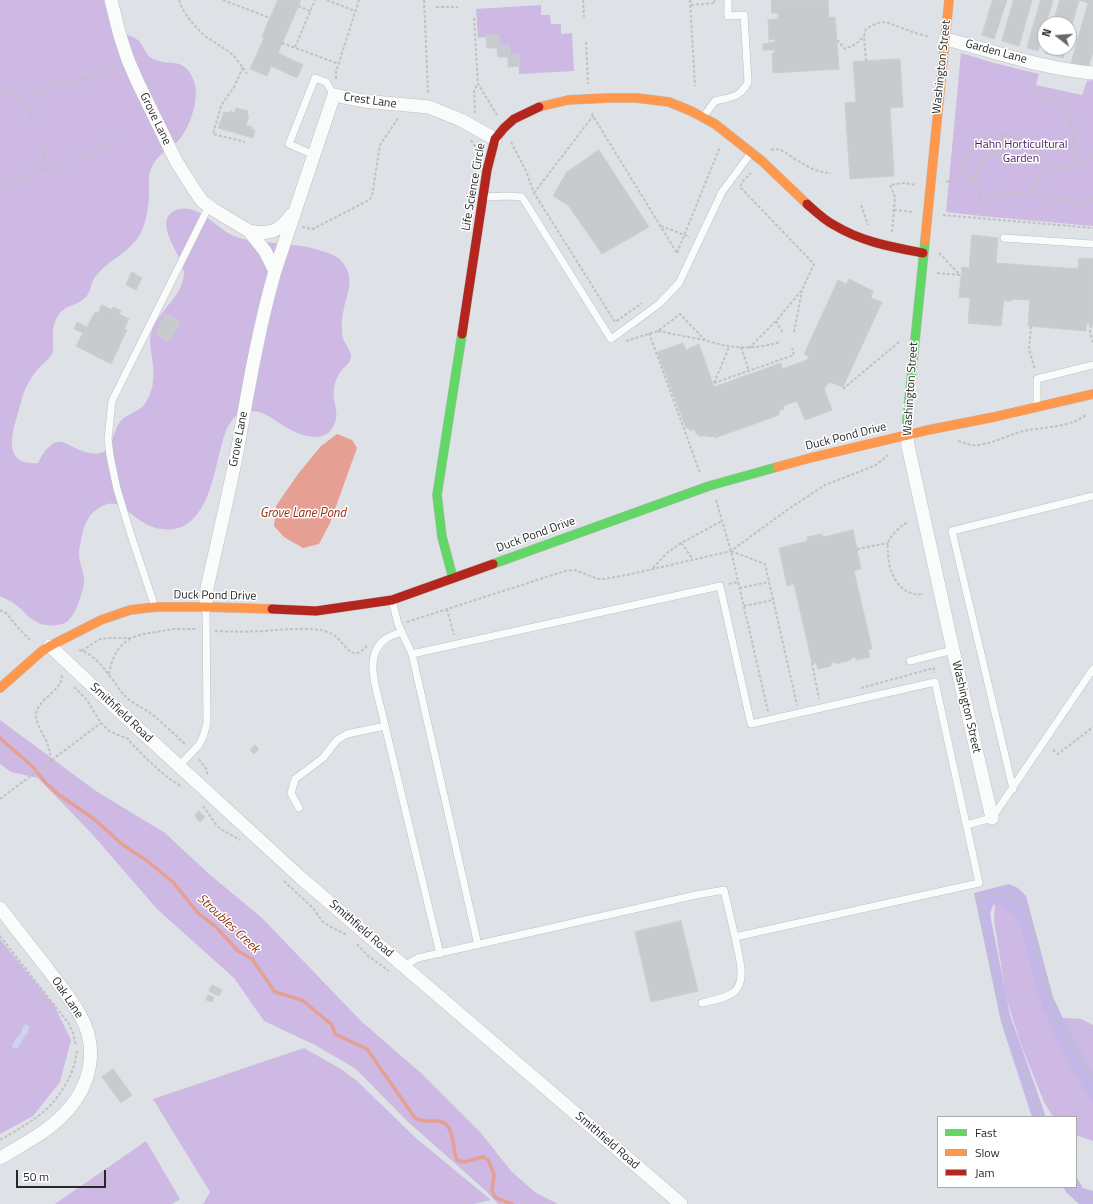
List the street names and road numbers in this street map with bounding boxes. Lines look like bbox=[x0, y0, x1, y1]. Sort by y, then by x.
street label: Washington Street bbox=[930, 19, 954, 115]
street label: Garden Lane bbox=[964, 37, 1028, 67]
street label: Crest Lane bbox=[343, 90, 397, 112]
street label: Grove Lane bbox=[136, 91, 174, 147]
street label: Life Science Circle bbox=[459, 142, 489, 232]
street label: Washington Street bbox=[901, 341, 921, 437]
street label: Grove Lane bbox=[227, 410, 251, 468]
street label: Duck Pond Drive bbox=[804, 420, 888, 454]
street label: Duck Pond Drive bbox=[495, 514, 577, 556]
street label: Duck Pond Drive bbox=[173, 588, 257, 604]
street label: Washington Street bbox=[948, 659, 984, 755]
street label: Smithfield Road bbox=[87, 680, 155, 746]
street label: Smithfield Road bbox=[326, 897, 396, 961]
street label: Oak Lane bbox=[48, 975, 86, 1021]
street label: Smithfield Road bbox=[572, 1109, 642, 1173]

